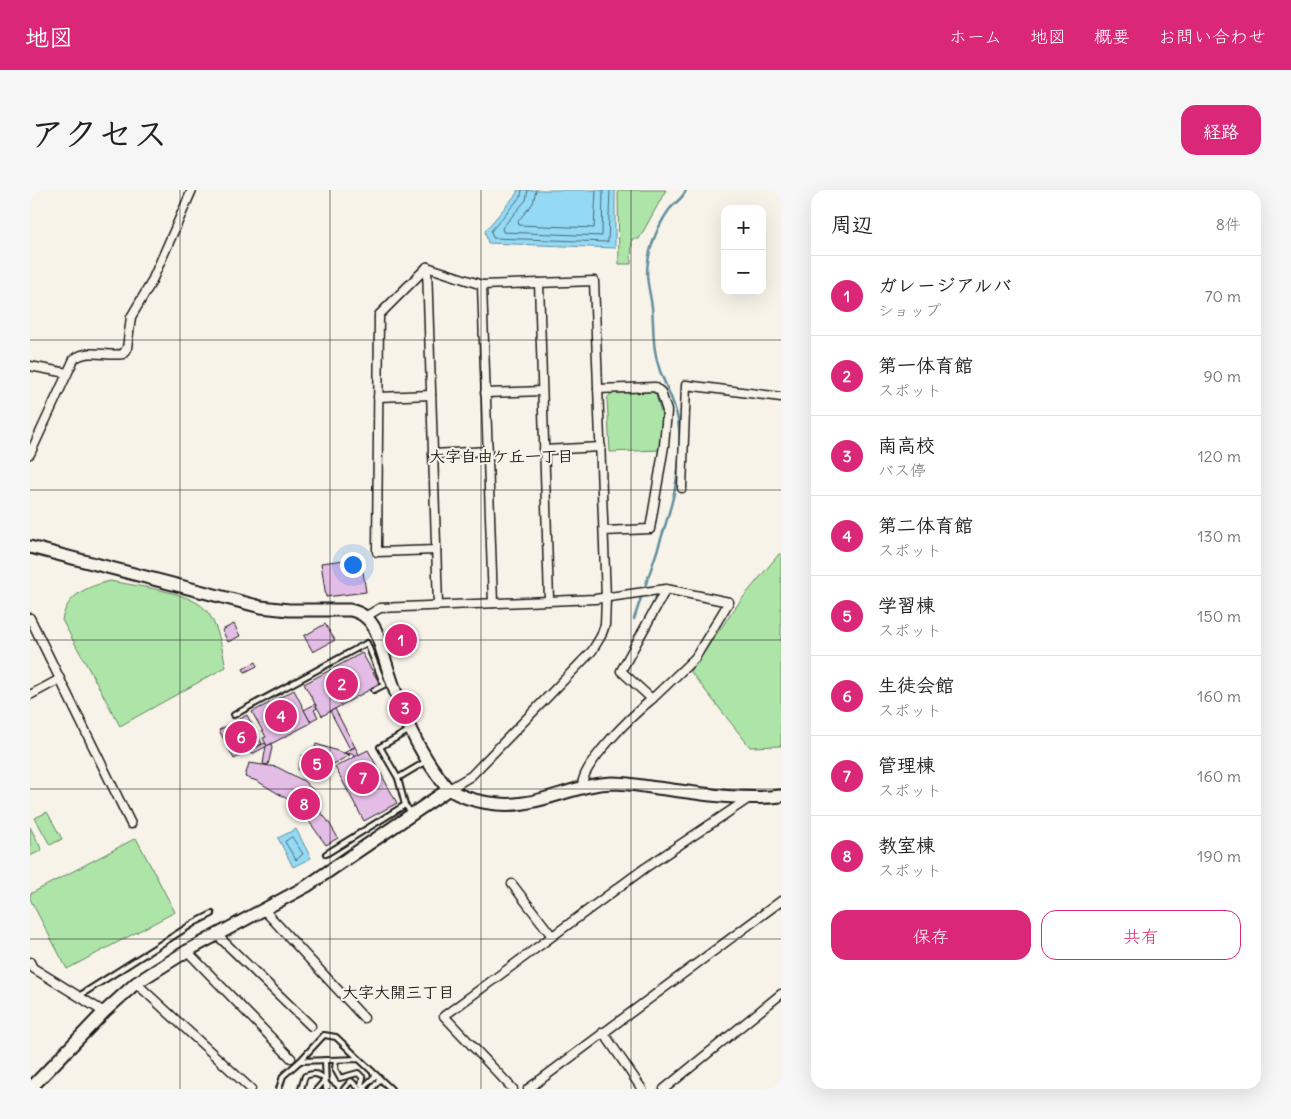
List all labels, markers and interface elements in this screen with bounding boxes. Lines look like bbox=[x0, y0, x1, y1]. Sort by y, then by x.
text: 地図 bbox=[25, 22, 73, 52]
text: ホーム bbox=[949, 25, 1002, 48]
text: 地図 bbox=[1030, 25, 1066, 48]
text: 概要 bbox=[1094, 25, 1130, 48]
text: お問い合わせ bbox=[1158, 25, 1266, 48]
button: 経路 bbox=[1181, 105, 1261, 155]
text: アクセス bbox=[30, 111, 168, 155]
map controls bbox=[721, 205, 766, 295]
button: + bbox=[721, 205, 766, 250]
text: 周辺 bbox=[831, 211, 873, 238]
text: 8件 bbox=[1216, 214, 1241, 234]
button: − bbox=[721, 250, 766, 295]
text: ガレージアルバ bbox=[878, 273, 1012, 297]
text: 1 bbox=[844, 286, 850, 306]
text: 70 m bbox=[1205, 286, 1241, 306]
text: ショップ bbox=[878, 300, 941, 320]
text: 第一体育館 bbox=[878, 353, 973, 377]
text: 2 bbox=[843, 366, 851, 386]
text: 90 m bbox=[1203, 366, 1241, 386]
text: スポット bbox=[878, 380, 942, 400]
text: 南高校 bbox=[878, 433, 935, 457]
district label: 大字自由ケ丘一丁目 bbox=[429, 446, 573, 466]
text: 3 bbox=[842, 446, 852, 466]
text: 120 m bbox=[1198, 446, 1241, 466]
text: バス停 bbox=[878, 460, 926, 480]
text: 第二体育館 bbox=[878, 513, 973, 537]
text: 4 bbox=[842, 526, 852, 546]
text: 130 m bbox=[1197, 526, 1241, 546]
text: スポット bbox=[878, 540, 942, 560]
your location bbox=[340, 552, 366, 578]
text: 学習棟 bbox=[878, 593, 935, 617]
text: 5 bbox=[842, 606, 852, 626]
text: 150 m bbox=[1197, 606, 1241, 626]
text: スポット bbox=[878, 620, 942, 640]
pin: 1 bbox=[385, 621, 417, 659]
pin: 2 bbox=[326, 665, 358, 703]
text: 生徒会館 bbox=[878, 673, 954, 697]
text: 6 bbox=[842, 686, 852, 706]
text: 160 m bbox=[1197, 686, 1241, 706]
pin: 3 bbox=[389, 689, 421, 727]
pin: 4 bbox=[265, 697, 297, 735]
text: スポット bbox=[878, 700, 942, 720]
pin: 6 bbox=[225, 718, 257, 756]
pin: 5 bbox=[301, 745, 333, 783]
text: 管理棟 bbox=[878, 753, 935, 777]
pin: 7 bbox=[347, 759, 379, 797]
text: 7 bbox=[843, 766, 851, 786]
text: 160 m bbox=[1197, 766, 1241, 786]
text: スポット bbox=[878, 780, 942, 800]
pin: 8 bbox=[288, 785, 320, 823]
text: 教室棟 bbox=[878, 833, 935, 857]
text: 8 bbox=[842, 846, 852, 866]
text: 190 m bbox=[1197, 846, 1241, 866]
text: スポット bbox=[878, 860, 942, 880]
button: 保存 bbox=[831, 910, 1031, 960]
button: 共有 bbox=[1041, 910, 1241, 960]
district label: 大字大開三丁目 bbox=[342, 982, 454, 1002]

